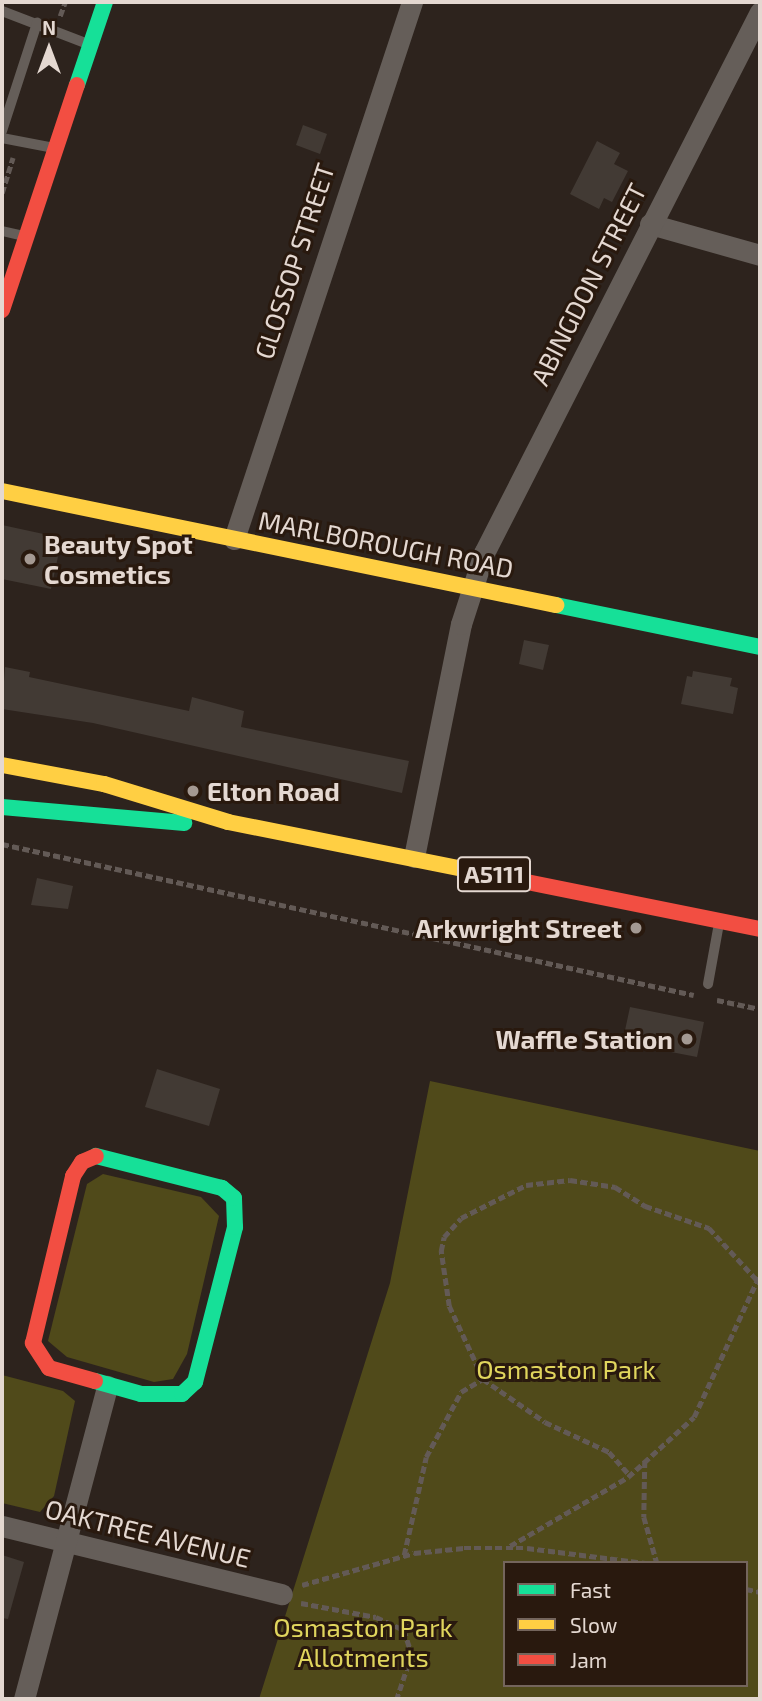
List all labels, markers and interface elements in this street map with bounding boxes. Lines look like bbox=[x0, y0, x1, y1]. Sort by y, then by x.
north arrow bbox=[14, 14, 84, 84]
text: N bbox=[42, 16, 56, 39]
street label: GLOSSOP STREET bbox=[248, 159, 340, 363]
street label: ABINGDON STREET bbox=[524, 178, 652, 390]
street label: MARLBOROUGH ROAD bbox=[256, 504, 516, 584]
place label: Beauty Spot Cosmetics bbox=[44, 528, 193, 590]
marker: Beauty Spot Cosmetics bbox=[22, 551, 38, 567]
place label: Elton Road bbox=[207, 775, 340, 807]
marker: Elton Road bbox=[185, 783, 201, 799]
road number: A5111 bbox=[456, 854, 532, 894]
place label: Arkwright Street bbox=[415, 912, 622, 944]
marker: Arkwright Street bbox=[628, 920, 644, 936]
place label: Waffle Station bbox=[495, 1023, 673, 1055]
marker: Waffle Station bbox=[679, 1031, 695, 1047]
park label: Osmaston Park bbox=[476, 1353, 656, 1385]
street label: OAKTREE AVENUE bbox=[42, 1492, 254, 1574]
legend bbox=[503, 1561, 748, 1687]
text: Fast bbox=[570, 1577, 611, 1602]
park label: Osmaston Park Allotments bbox=[273, 1611, 453, 1672]
text: Slow bbox=[570, 1612, 617, 1637]
text: Jam bbox=[570, 1647, 607, 1672]

